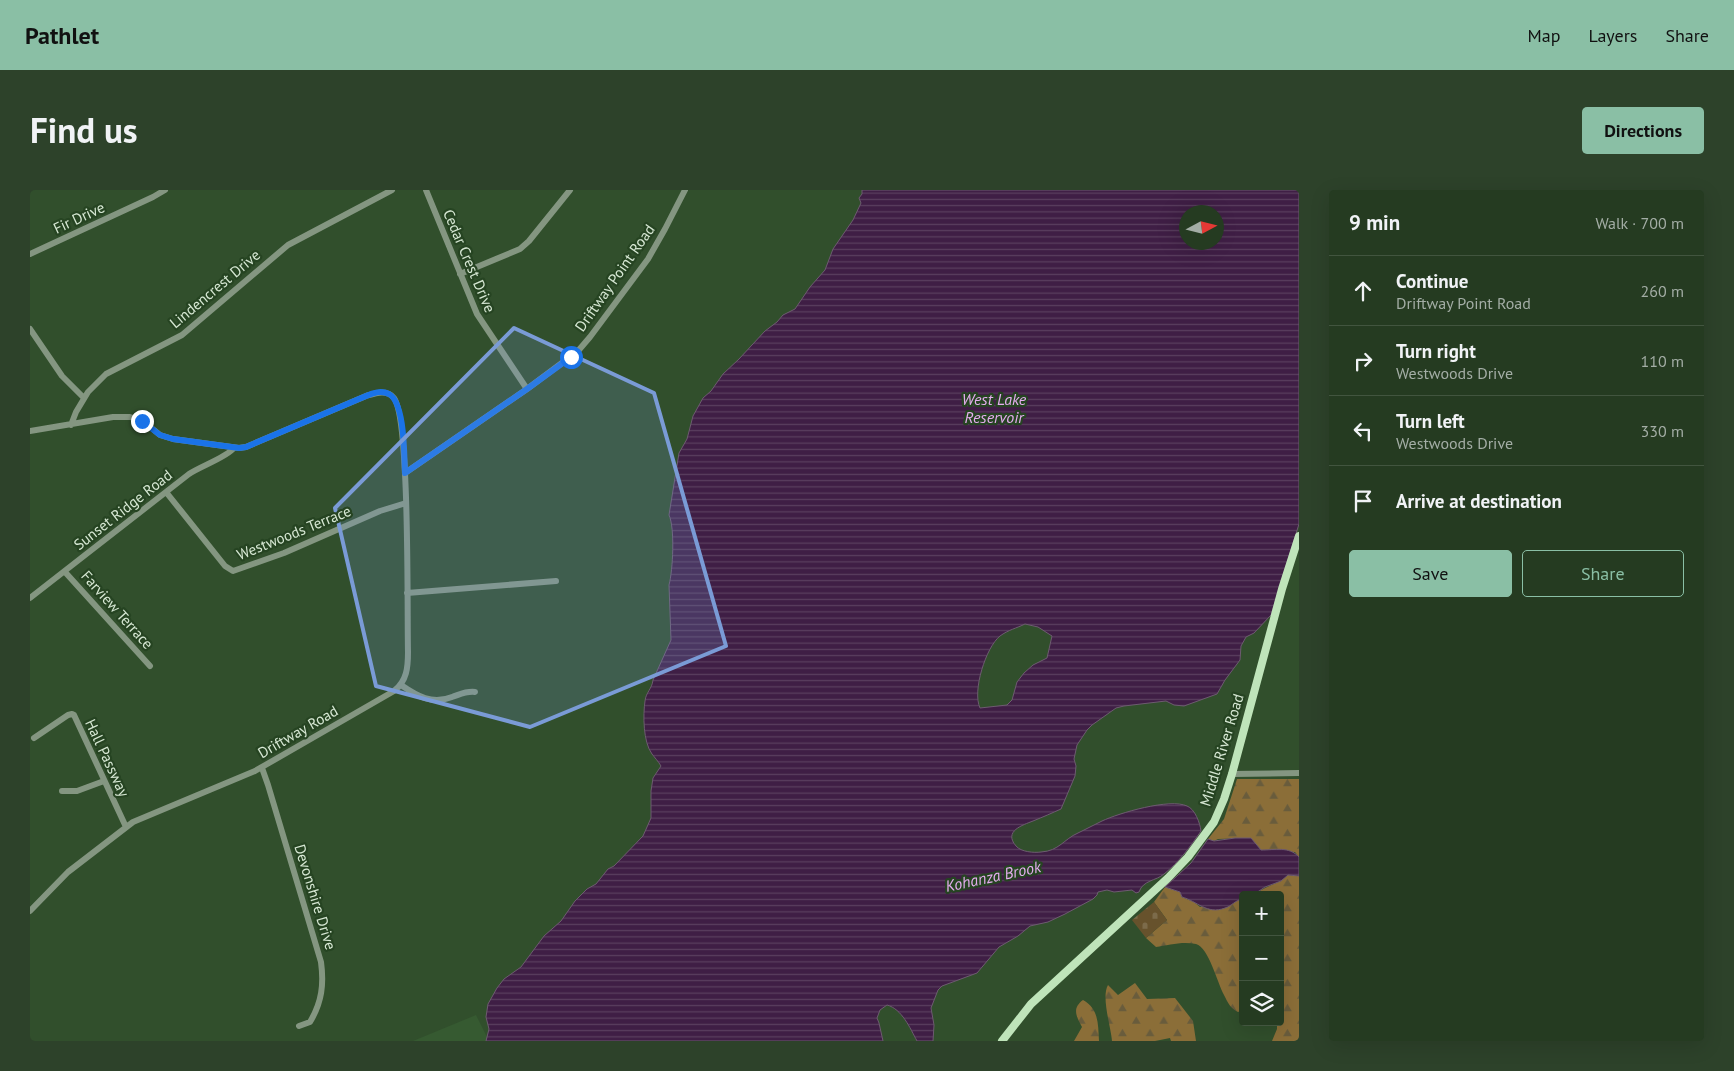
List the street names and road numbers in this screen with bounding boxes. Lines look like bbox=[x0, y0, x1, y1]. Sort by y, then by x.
street label: Fir Drive bbox=[50, 197, 108, 238]
street label: Cedar Crest Drive bbox=[439, 206, 500, 315]
street label: Driftway Point Road bbox=[571, 220, 659, 335]
street label: Lindencrest Drive bbox=[166, 245, 264, 332]
street label: Sunset Ridge Road bbox=[70, 465, 176, 554]
street label: Westwoods Terrace bbox=[234, 501, 354, 564]
street label: Farview Terrace bbox=[77, 567, 158, 653]
street label: Middle River Road bbox=[1195, 691, 1248, 808]
street label: Driftway Road bbox=[254, 701, 341, 762]
street label: Hall Passway bbox=[81, 716, 134, 800]
street label: Devonshire Drive bbox=[290, 842, 341, 952]

